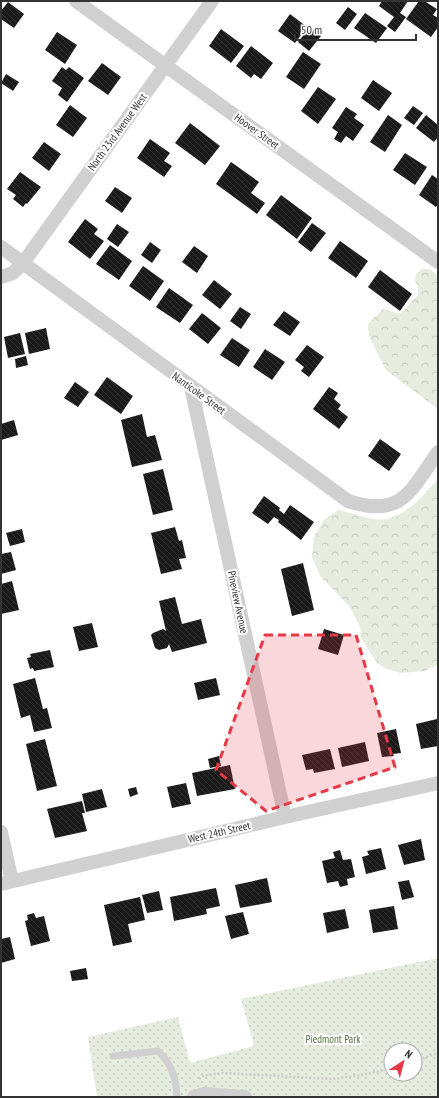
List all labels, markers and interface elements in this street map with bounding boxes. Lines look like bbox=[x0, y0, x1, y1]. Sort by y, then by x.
scale bar bbox=[295, 16, 416, 42]
text: 50 m bbox=[301, 22, 322, 37]
street label: North 23rd Avenue West bbox=[84, 91, 150, 173]
street label: Hoover Street bbox=[232, 110, 282, 152]
street label: Nanticoke Street bbox=[169, 369, 229, 417]
street label: Pineview Avenue bbox=[225, 569, 252, 635]
street label: West 24th Street bbox=[186, 818, 252, 846]
park label: Piedmont Park bbox=[305, 1032, 361, 1046]
north arrow bbox=[383, 1042, 423, 1082]
text: N bbox=[402, 1046, 415, 1061]

